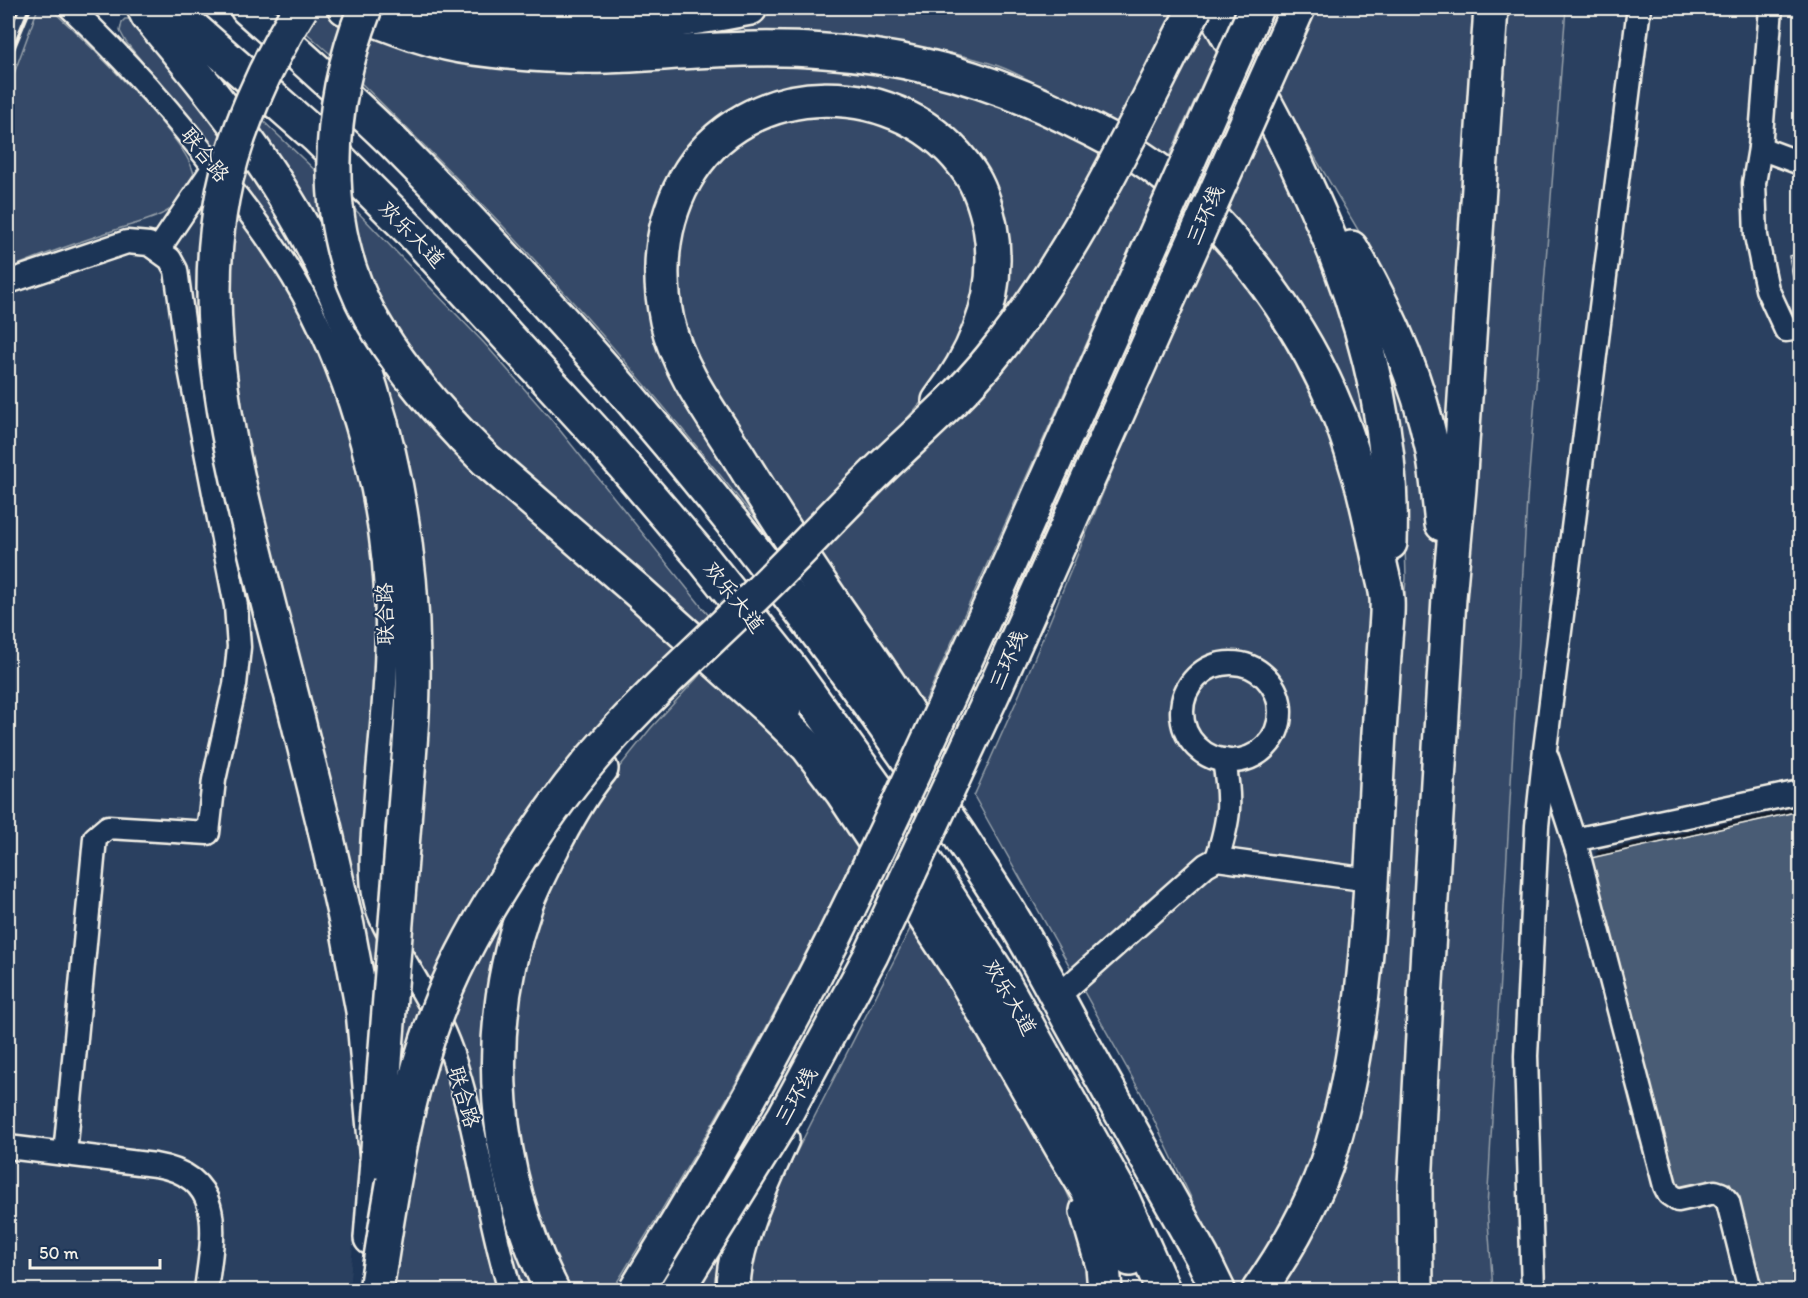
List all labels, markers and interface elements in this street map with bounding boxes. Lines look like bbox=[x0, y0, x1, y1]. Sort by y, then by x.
street label: 联合路 bbox=[176, 122, 235, 187]
street label: 三环线 bbox=[1180, 181, 1229, 249]
street label: 欢乐大道 bbox=[374, 195, 451, 273]
street label: 欢乐大道 bbox=[699, 556, 770, 637]
street label: 联合路 bbox=[371, 582, 398, 646]
street label: 三环线 bbox=[983, 626, 1032, 694]
street label: 欢乐大道 bbox=[979, 954, 1042, 1039]
street label: 三环线 bbox=[769, 1062, 822, 1129]
street label: 联合路 bbox=[444, 1063, 485, 1131]
scale bar bbox=[30, 1232, 160, 1270]
text: 50 m bbox=[39, 1242, 79, 1264]

